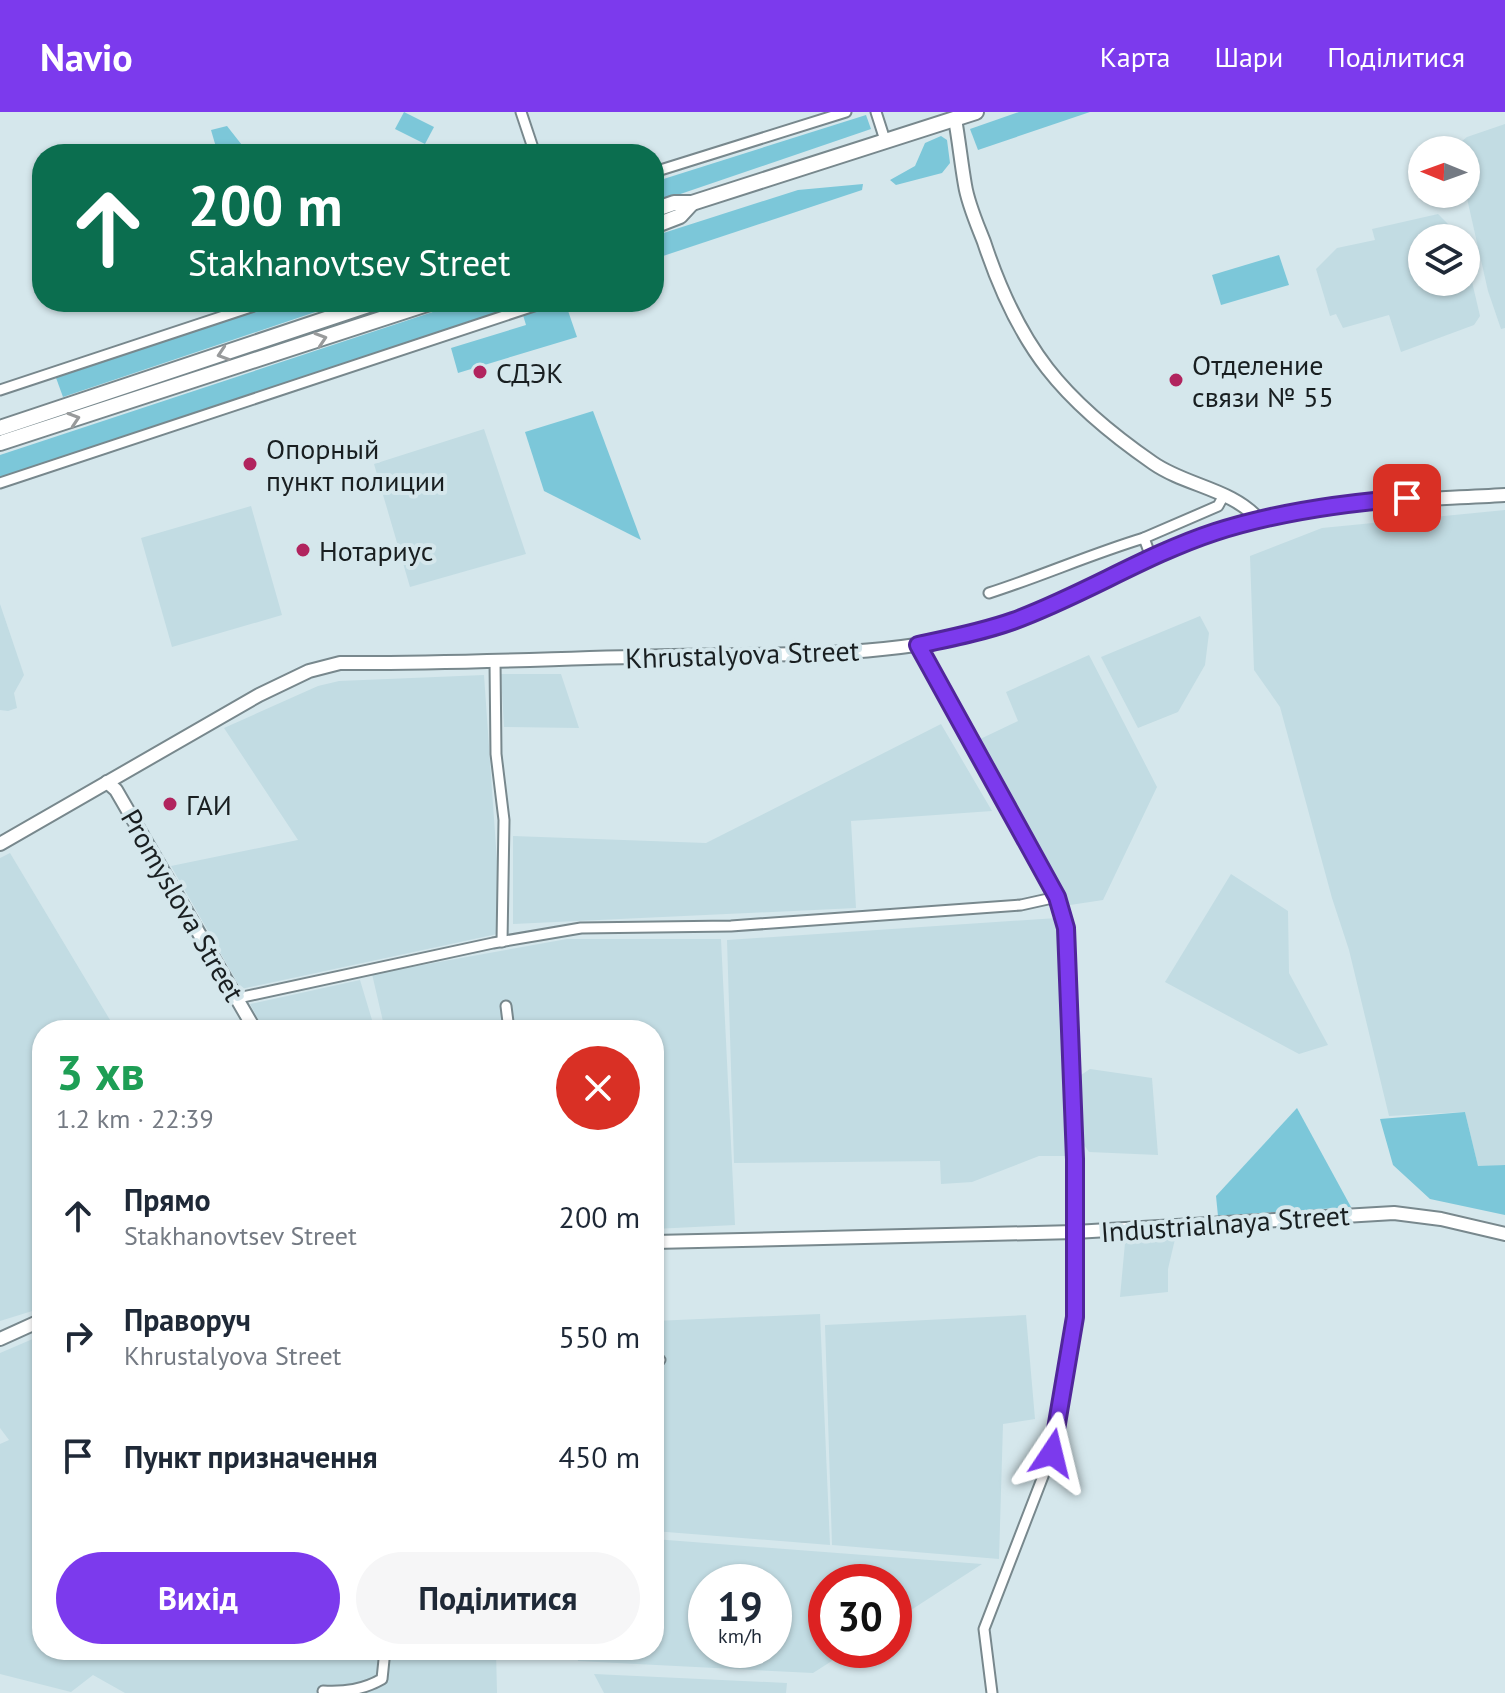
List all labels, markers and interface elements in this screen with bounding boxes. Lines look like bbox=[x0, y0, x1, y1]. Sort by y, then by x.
text: Navio bbox=[40, 32, 133, 81]
text: Карта bbox=[1100, 38, 1170, 75]
text: Шари bbox=[1214, 38, 1283, 75]
text: Поділитися bbox=[1327, 38, 1465, 75]
north arrow bbox=[1408, 136, 1480, 208]
map controls bbox=[1408, 136, 1480, 296]
text: 200 m bbox=[188, 169, 343, 241]
icon: ahead bbox=[56, 176, 160, 280]
button: layers bbox=[1408, 224, 1480, 296]
text: Stakhanovtsev Street bbox=[188, 239, 510, 286]
one-way arrow bbox=[314, 332, 328, 348]
one-way arrow bbox=[217, 344, 231, 360]
place label: Отделение связи № 55 bbox=[1192, 346, 1334, 415]
place label: СДЭК bbox=[496, 354, 563, 391]
marker: СДЭК bbox=[471, 363, 489, 381]
marker: Отделение связи № 55 bbox=[1167, 371, 1185, 389]
one-way arrow bbox=[66, 412, 80, 428]
place label: Опорный пункт полиции bbox=[266, 430, 445, 499]
marker: Опорный пункт полиции bbox=[241, 455, 259, 473]
pin bbox=[1373, 464, 1441, 532]
icon: arrive bbox=[1385, 476, 1429, 520]
place label: Нотариус bbox=[319, 532, 433, 569]
marker: Нотариус bbox=[294, 541, 312, 559]
street label: Khrustalyova Street bbox=[624, 631, 860, 677]
place label: ГАИ bbox=[186, 786, 232, 823]
marker: ГАИ bbox=[161, 795, 179, 813]
street label: Promyslova Street bbox=[113, 802, 253, 1008]
text: 3 хв bbox=[56, 1041, 145, 1103]
button: close bbox=[556, 1046, 640, 1130]
text: 1.2 km · 22:39 bbox=[56, 1102, 214, 1135]
text: Прямо bbox=[124, 1180, 211, 1219]
icon: ahead bbox=[56, 1194, 100, 1238]
street label: Industrialnaya Street bbox=[1099, 1196, 1351, 1250]
text: 200 m bbox=[559, 1197, 640, 1236]
text: Stakhanovtsev Street bbox=[124, 1219, 357, 1252]
text: Праворуч bbox=[124, 1300, 251, 1339]
icon: right bbox=[56, 1314, 100, 1358]
text: 550 m bbox=[559, 1317, 640, 1356]
text: Khrustalyova Street bbox=[124, 1339, 341, 1372]
position arrow bbox=[1010, 1411, 1094, 1495]
icon: arrive bbox=[56, 1434, 100, 1478]
text: Пункт призначення bbox=[124, 1437, 378, 1476]
text: 450 m bbox=[559, 1437, 640, 1476]
button: Вихід bbox=[56, 1552, 340, 1644]
button: Поділитися bbox=[356, 1552, 640, 1644]
speed limit sign: 30 bbox=[808, 1564, 912, 1668]
text: 19 bbox=[717, 1580, 763, 1632]
text: km/h bbox=[718, 1623, 762, 1649]

